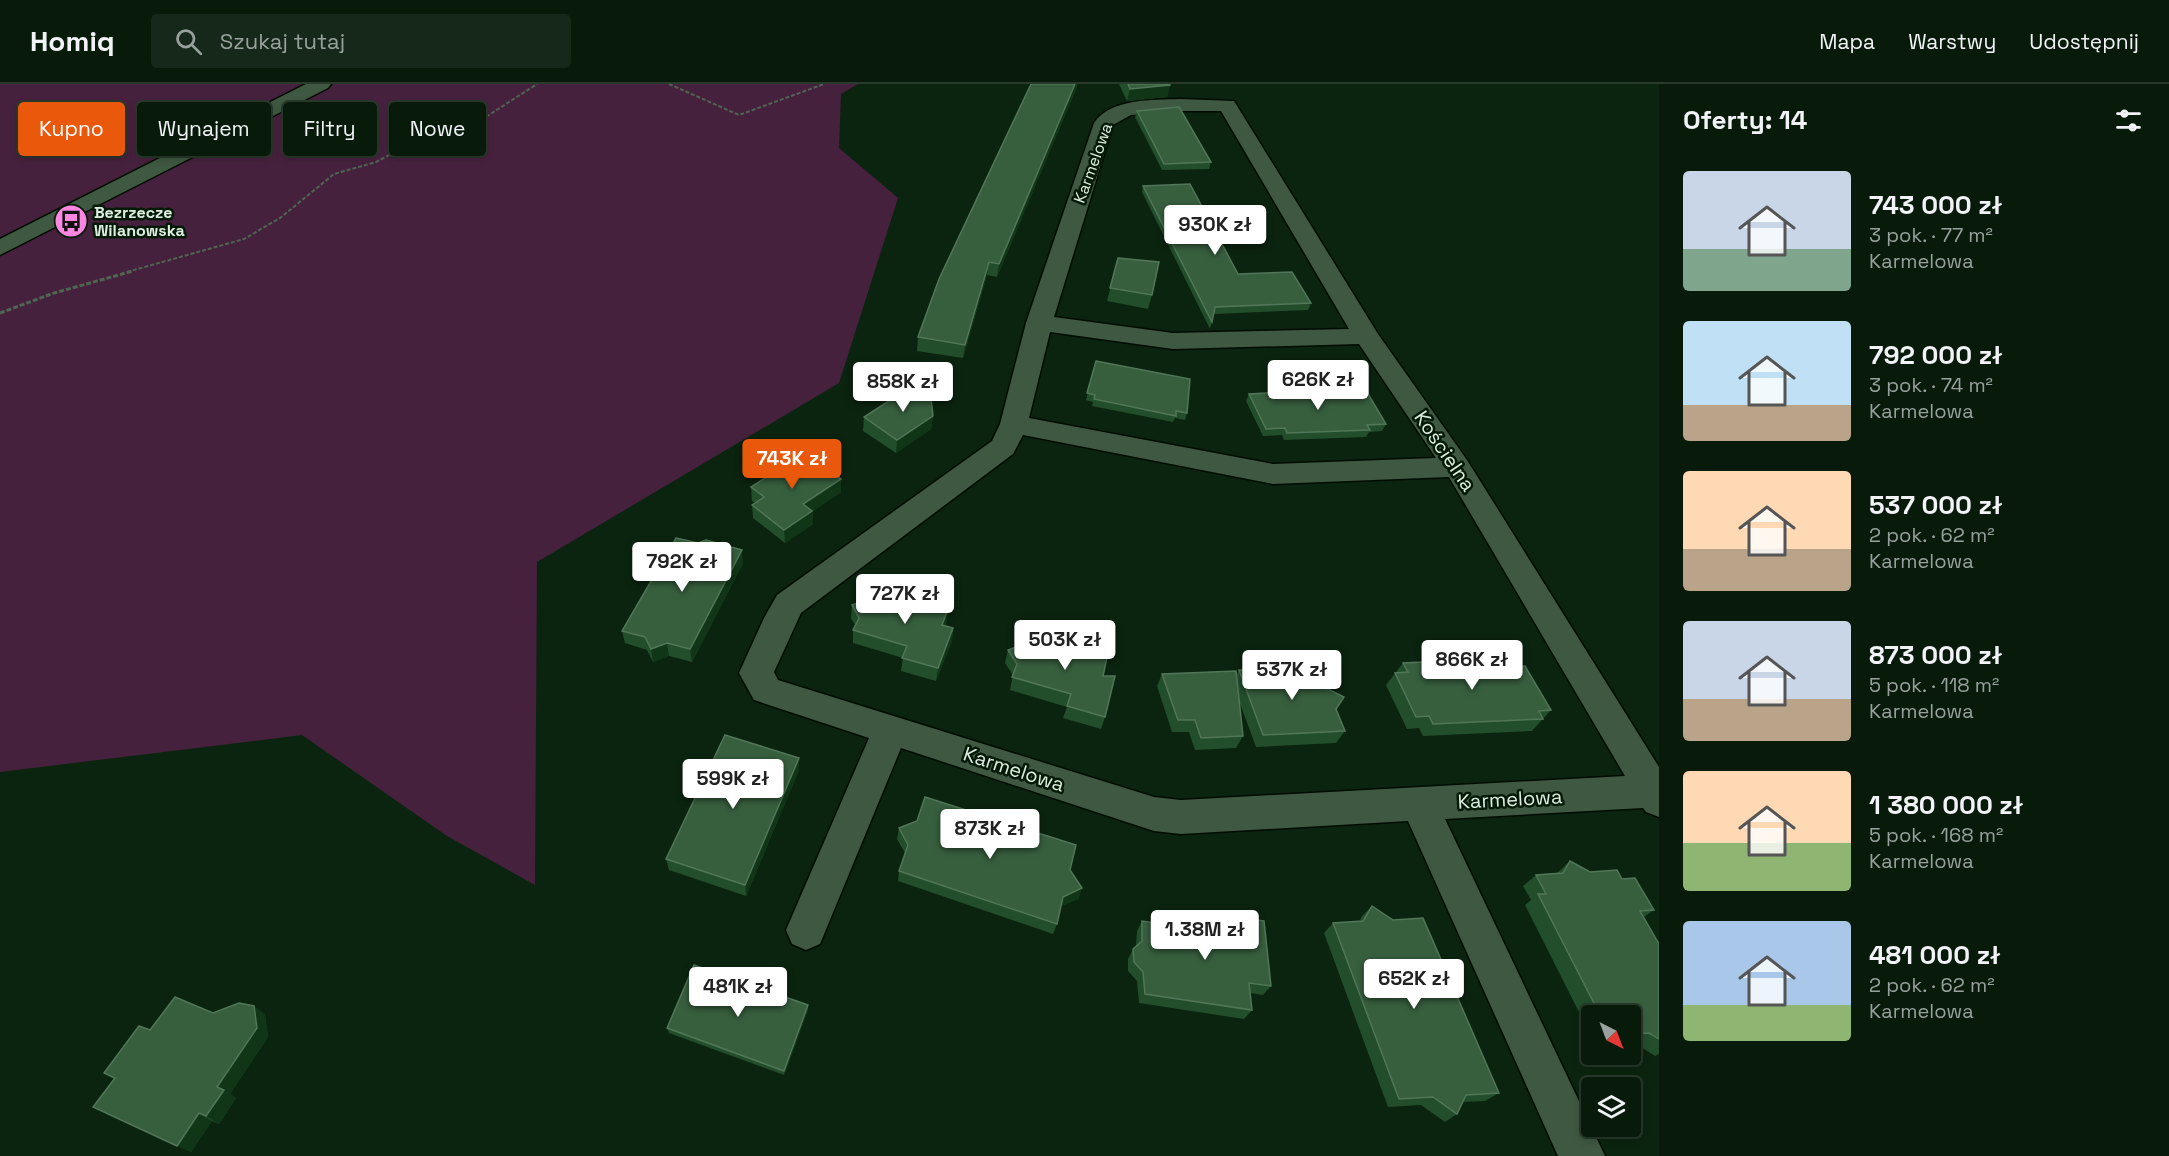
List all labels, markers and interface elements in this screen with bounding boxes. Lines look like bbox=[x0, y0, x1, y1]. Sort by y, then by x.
search box bbox=[151, 14, 571, 68]
text: Homiq bbox=[30, 23, 115, 59]
icon: search bbox=[172, 25, 205, 58]
text: Szukaj tutaj bbox=[220, 27, 345, 55]
text: Mapa bbox=[1819, 28, 1875, 55]
text: Warstwy bbox=[1908, 28, 1996, 55]
text: Udostępnij bbox=[2029, 28, 2139, 55]
chip: Kupno bbox=[18, 102, 125, 156]
chip: Wynajem bbox=[137, 102, 271, 156]
chip: Filtry bbox=[283, 102, 377, 156]
chip: Nowe bbox=[389, 102, 486, 156]
text: Oferty: 14 bbox=[1683, 103, 1807, 137]
icon: filters bbox=[2112, 104, 2145, 137]
street label: Karmelowa bbox=[1069, 120, 1117, 206]
text: 743 000 zł bbox=[1869, 188, 2002, 222]
icon: home bbox=[1731, 195, 1803, 267]
place label: Bezrzecze Wilanowska bbox=[94, 202, 185, 241]
bus stop icon: Bezrzecze Wilanowska bbox=[53, 203, 89, 239]
pin: 930K zł bbox=[1160, 205, 1270, 256]
text: 930K zł bbox=[1178, 211, 1252, 237]
text: 3 pok. · 77 m² bbox=[1869, 222, 1993, 248]
text: Karmelowa bbox=[1869, 248, 1974, 274]
text: 792 000 zł bbox=[1869, 338, 2003, 372]
icon: home bbox=[1731, 345, 1803, 417]
pin: 626K zł bbox=[1263, 360, 1373, 411]
pin: 858K zł bbox=[848, 362, 958, 413]
text: 626K zł bbox=[1282, 366, 1354, 392]
text: 858K zł bbox=[867, 368, 939, 394]
text: 3 pok. · 74 m² bbox=[1869, 372, 1993, 398]
text: Karmelowa bbox=[1869, 398, 1974, 424]
street label: Kościelna bbox=[1408, 406, 1482, 496]
pin: 743K zł bbox=[737, 439, 847, 490]
text: 743K zł bbox=[756, 445, 828, 471]
text: 537 000 zł bbox=[1869, 488, 2003, 522]
icon: home bbox=[1731, 495, 1803, 567]
text: 2 pok. · 62 m² bbox=[1869, 522, 1995, 548]
pin: 792K zł bbox=[627, 542, 737, 593]
text: 792K zł bbox=[646, 548, 718, 574]
text: Karmelowa bbox=[1869, 548, 1974, 574]
pin: 727K zł bbox=[850, 574, 960, 625]
text: 727K zł bbox=[870, 580, 940, 606]
pin: 503K zł bbox=[1010, 620, 1120, 671]
text: 503K zł bbox=[1028, 626, 1102, 652]
text: 873 000 zł bbox=[1869, 638, 2002, 672]
pin: 866K zł bbox=[1417, 640, 1527, 691]
icon: home bbox=[1731, 645, 1803, 717]
text: 866K zł bbox=[1436, 646, 1508, 672]
pin: 537K zł bbox=[1237, 650, 1347, 701]
text: 537K zł bbox=[1256, 656, 1328, 682]
text: 5 pok. · 118 m² bbox=[1869, 672, 1999, 698]
text: Karmelowa bbox=[1869, 698, 1974, 724]
street label: Karmelowa bbox=[960, 740, 1068, 798]
pin: 599K zł bbox=[678, 759, 788, 810]
text: 599K zł bbox=[697, 765, 769, 791]
street label: Karmelowa bbox=[1457, 783, 1563, 815]
text: 1 380 000 zł bbox=[1869, 788, 2023, 822]
icon: home bbox=[1731, 795, 1803, 867]
pin: 873K zł bbox=[935, 809, 1045, 860]
text: 873K zł bbox=[954, 815, 1026, 841]
text: 5 pok. · 168 m² bbox=[1869, 822, 2003, 848]
text: Karmelowa bbox=[1869, 848, 1974, 874]
pin: 1.38M zł bbox=[1143, 910, 1267, 961]
text: 1.38M zł bbox=[1165, 916, 1245, 942]
text: 481 000 zł bbox=[1869, 938, 2001, 972]
icon: home bbox=[1731, 945, 1803, 1017]
pin: 652K zł bbox=[1359, 959, 1469, 1010]
text: 652K zł bbox=[1378, 965, 1450, 991]
pin: 481K zł bbox=[683, 967, 793, 1018]
text: 2 pok. · 62 m² bbox=[1869, 972, 1995, 998]
text: 481K zł bbox=[703, 973, 773, 999]
text: Karmelowa bbox=[1869, 998, 1974, 1024]
north arrow bbox=[1581, 1005, 1641, 1065]
map controls bbox=[1581, 1005, 1641, 1137]
button: layers bbox=[1581, 1077, 1641, 1137]

